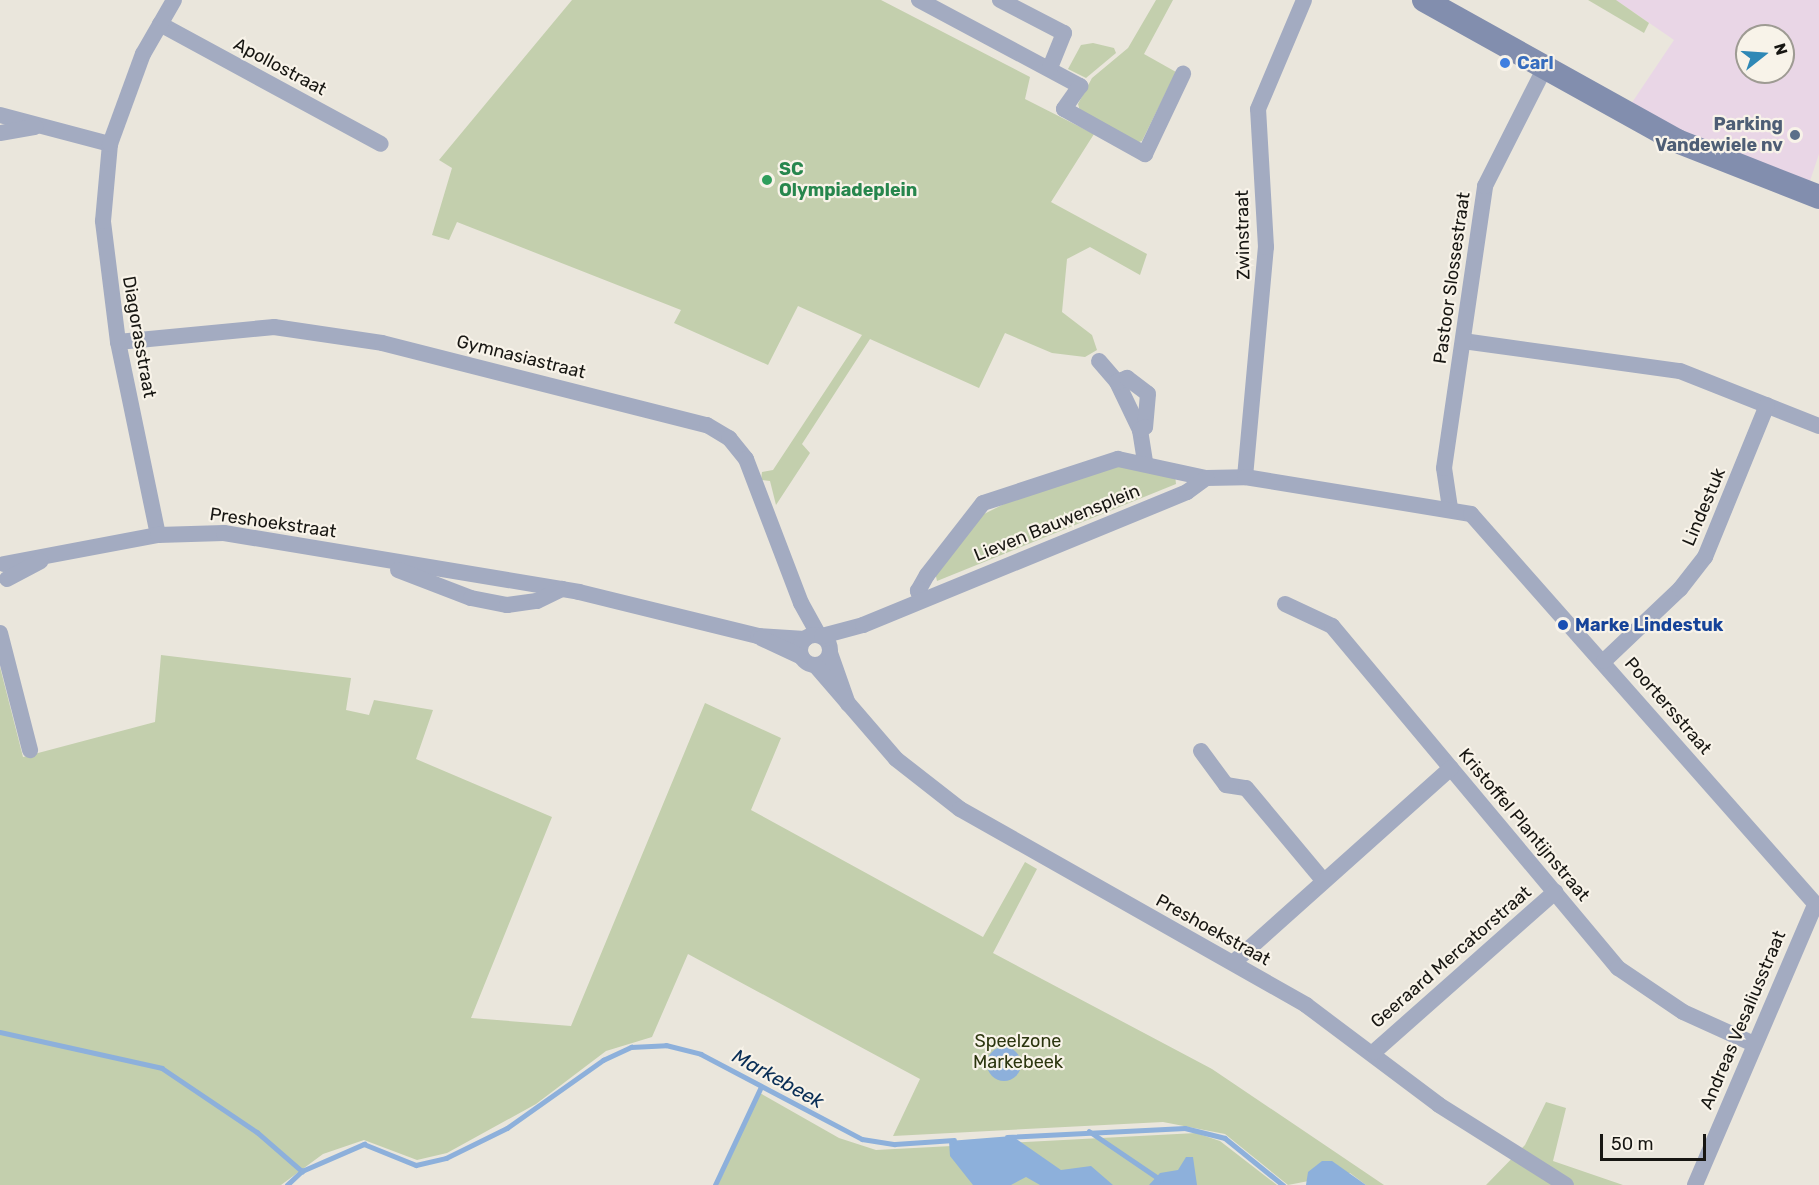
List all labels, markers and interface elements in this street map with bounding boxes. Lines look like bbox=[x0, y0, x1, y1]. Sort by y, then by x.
north arrow bbox=[1735, 24, 1795, 84]
street label: Apollostraat bbox=[230, 34, 330, 100]
text: N bbox=[1770, 41, 1792, 57]
place label: Carl bbox=[1517, 52, 1554, 74]
marker: Carl bbox=[1498, 56, 1512, 70]
place label: Parking Vandewiele nv bbox=[1655, 114, 1783, 156]
marker: Parking Vandewiele nv bbox=[1788, 128, 1802, 142]
place label: SC Olympiadeplein bbox=[779, 159, 917, 201]
marker: SC Olympiadeplein bbox=[760, 173, 774, 187]
street label: Zwinstraat bbox=[1231, 190, 1255, 280]
street label: Pastoor Slossestraat bbox=[1429, 191, 1475, 365]
street label: Diagorasstraat bbox=[118, 274, 160, 400]
street label: Gymnasiastraat bbox=[454, 331, 588, 383]
street label: Lindestuk bbox=[1678, 465, 1730, 549]
street label: Lieven Bauwensplein bbox=[971, 480, 1143, 566]
street label: Preshoekstraat bbox=[208, 503, 338, 543]
place label: Marke Lindestuk bbox=[1575, 614, 1723, 636]
marker: Marke Lindestuk bbox=[1556, 618, 1570, 632]
street label: Poortersstraat bbox=[1620, 653, 1716, 759]
street label: Kristoffel Plantijnstraat bbox=[1454, 744, 1594, 906]
street label: Geeraard Mercatorstraat bbox=[1366, 881, 1536, 1033]
street label: Preshoekstraat bbox=[1152, 890, 1274, 970]
street label: Andreas Vesaliusstraat bbox=[1695, 927, 1791, 1113]
park label: Speelzone Markebeek bbox=[973, 1031, 1063, 1074]
water label: Markebeek bbox=[728, 1044, 828, 1114]
scale bar bbox=[1603, 1122, 1710, 1160]
text: 50 m bbox=[1611, 1133, 1654, 1155]

